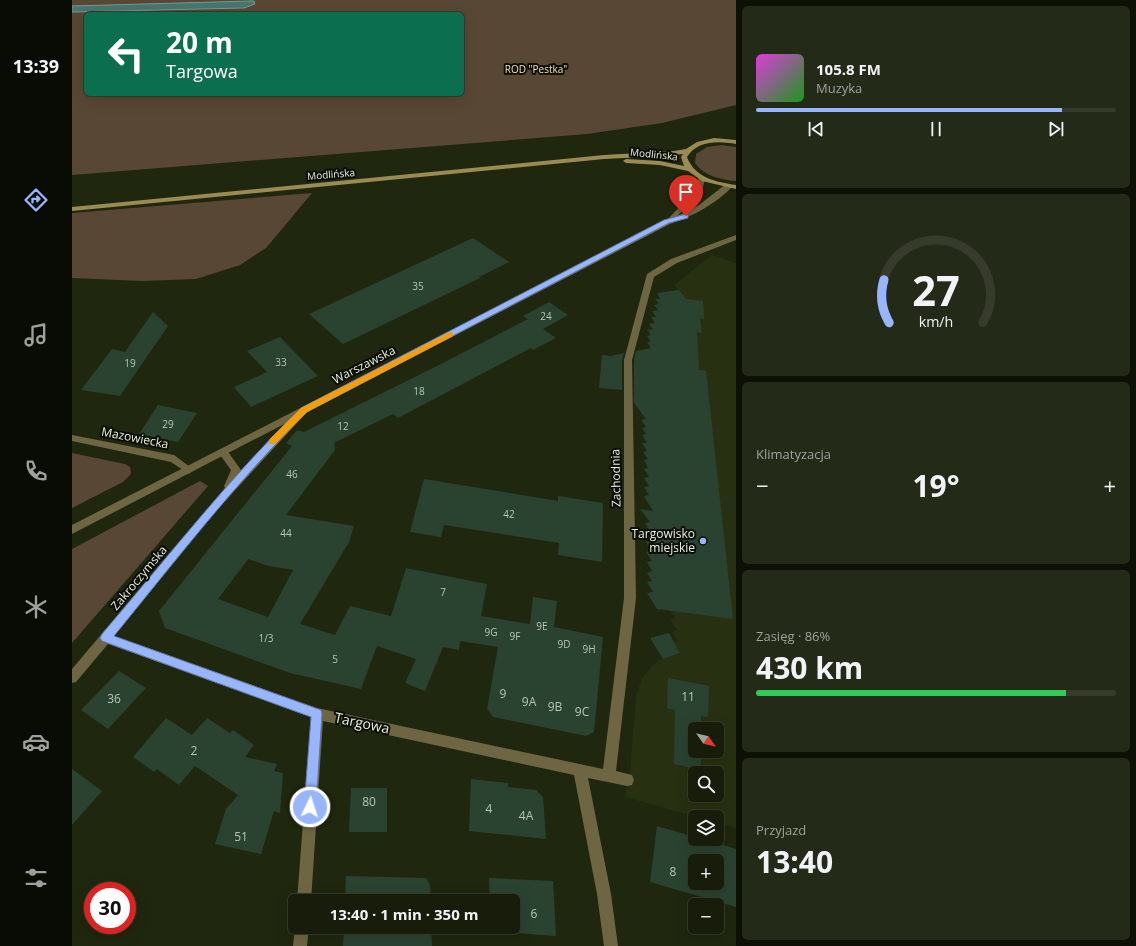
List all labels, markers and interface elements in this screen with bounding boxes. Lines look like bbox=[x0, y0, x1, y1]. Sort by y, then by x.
text: 20 m bbox=[166, 23, 233, 61]
icon: left bbox=[100, 28, 152, 80]
text: 13:39 bbox=[13, 54, 59, 78]
text: Targowa bbox=[166, 59, 238, 83]
text: 105.8 FM bbox=[816, 59, 881, 79]
park label: ROD "Pestka" bbox=[505, 62, 567, 76]
text: Muzyka bbox=[816, 79, 862, 97]
icon: previous bbox=[805, 118, 827, 140]
icon: pause bbox=[925, 118, 947, 140]
icon: next bbox=[1045, 118, 1067, 140]
street label: Modlińska bbox=[629, 145, 679, 163]
street label: Modlińska bbox=[307, 165, 355, 183]
pin bbox=[669, 175, 703, 216]
icon: arrive bbox=[675, 181, 697, 203]
icon: directions bbox=[22, 186, 50, 214]
text: 27 bbox=[912, 262, 960, 318]
house number: 35 bbox=[412, 279, 424, 293]
house number: 24 bbox=[540, 309, 552, 323]
text: km/h bbox=[919, 312, 953, 331]
icon: music bbox=[22, 321, 50, 349]
street label: Warszawska bbox=[329, 341, 398, 388]
house number: 33 bbox=[275, 355, 287, 369]
house number: 19 bbox=[124, 356, 136, 370]
house number: 18 bbox=[413, 384, 425, 398]
house number: 29 bbox=[162, 417, 174, 431]
house number: 12 bbox=[337, 419, 349, 433]
street label: Mazowiecka bbox=[100, 423, 170, 452]
text: Klimatyzacja bbox=[756, 445, 831, 463]
street label: Zachodnia bbox=[606, 449, 625, 507]
icon: phone bbox=[22, 457, 50, 485]
text: 19° bbox=[912, 465, 960, 506]
house number: 46 bbox=[286, 467, 298, 481]
text: − bbox=[756, 470, 769, 500]
text: + bbox=[1103, 470, 1116, 500]
house number: 42 bbox=[503, 507, 515, 521]
place label: Targowisko miejskie bbox=[632, 525, 695, 556]
house number: 44 bbox=[280, 526, 292, 540]
marker: Targowisko miejskie bbox=[698, 536, 708, 546]
street label: Zakroczymska bbox=[107, 542, 171, 613]
house number: 7 bbox=[440, 585, 446, 599]
icon: climate bbox=[22, 593, 50, 621]
house number: 9E bbox=[536, 619, 548, 633]
house number: 9G bbox=[485, 625, 498, 639]
text: Zasięg · 86% bbox=[756, 627, 830, 645]
house number: 9F bbox=[510, 629, 520, 643]
house number: 1/3 bbox=[258, 631, 274, 645]
house number: 9D bbox=[558, 637, 570, 651]
house number: 9H bbox=[582, 642, 596, 656]
text: 430 km bbox=[756, 647, 863, 688]
house number: 5 bbox=[332, 652, 338, 666]
house number: 9 bbox=[500, 685, 507, 702]
house number: 11 bbox=[681, 688, 695, 705]
house number: 36 bbox=[107, 690, 121, 707]
house number: 9A bbox=[522, 693, 537, 710]
house number: 9B bbox=[548, 698, 563, 715]
house number: 9C bbox=[575, 703, 590, 720]
street label: Targowa bbox=[333, 707, 391, 738]
north arrow bbox=[688, 722, 724, 758]
map controls bbox=[688, 722, 724, 934]
icon: car bbox=[22, 728, 50, 756]
house number: 2 bbox=[191, 742, 198, 759]
button: search bbox=[688, 766, 724, 802]
position arrow bbox=[289, 786, 331, 828]
house number: 80 bbox=[362, 793, 376, 810]
house number: 4 bbox=[486, 800, 493, 817]
house number: 4A bbox=[519, 807, 534, 824]
button: layers bbox=[688, 810, 724, 846]
text: Przyjazd bbox=[756, 821, 806, 839]
house number: 51 bbox=[234, 828, 248, 845]
text: 13:40 bbox=[756, 841, 833, 882]
button: + bbox=[688, 854, 724, 890]
house number: 8 bbox=[670, 863, 677, 880]
icon: filters bbox=[22, 864, 50, 892]
speed limit sign: 30 bbox=[84, 882, 136, 934]
button: − bbox=[688, 898, 724, 934]
text: 13:40 · 1 min · 350 m bbox=[330, 904, 478, 924]
house number: 6 bbox=[531, 905, 538, 922]

